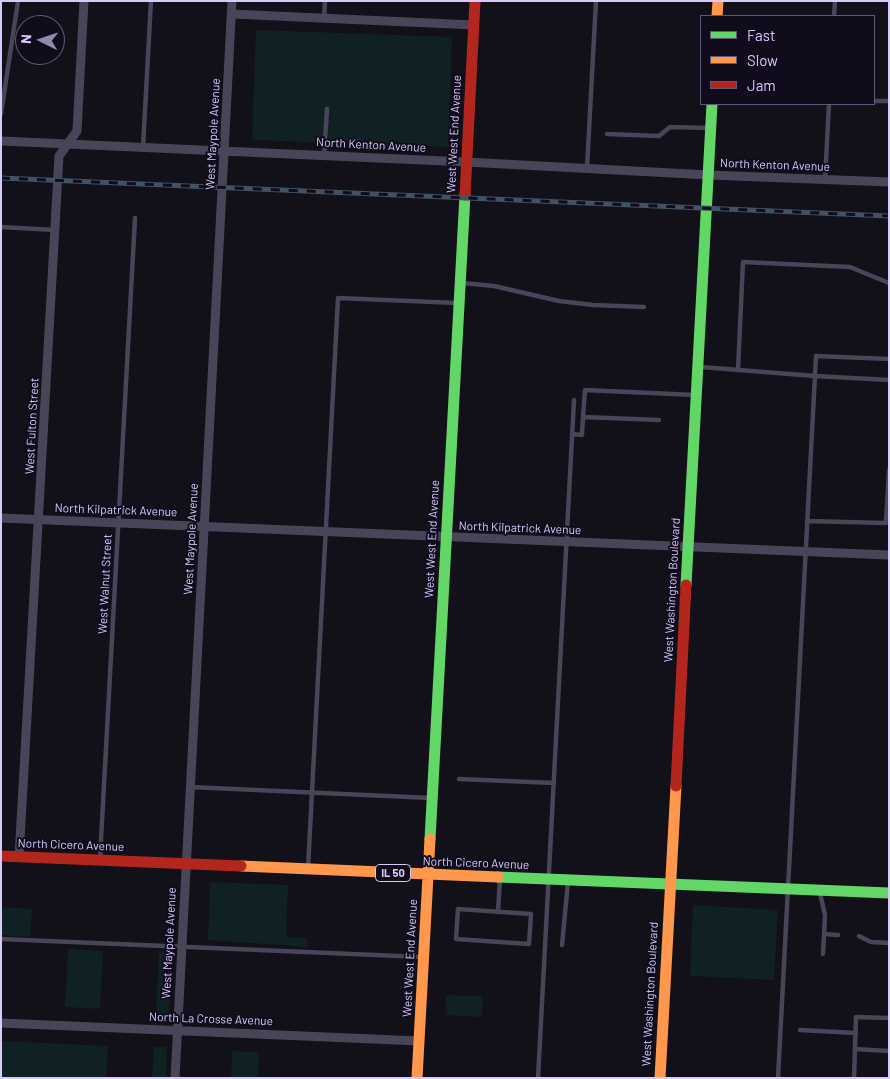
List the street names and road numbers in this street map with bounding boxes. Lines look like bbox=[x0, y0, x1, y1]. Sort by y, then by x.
street label: West West End Avenue bbox=[444, 75, 464, 193]
street label: West Maypole Avenue bbox=[203, 78, 223, 190]
street label: North Kenton Avenue bbox=[316, 135, 426, 155]
street label: North Kenton Avenue bbox=[720, 156, 830, 174]
street label: West Fulton Street bbox=[22, 377, 42, 475]
street label: West West End Avenue bbox=[422, 480, 442, 598]
street label: West Maypole Avenue bbox=[181, 483, 201, 595]
street label: North Kilpatrick Avenue bbox=[54, 501, 178, 519]
street label: West Washington Boulevard bbox=[661, 517, 683, 663]
street label: North Kilpatrick Avenue bbox=[458, 519, 582, 537]
street label: West Walnut Street bbox=[95, 534, 115, 634]
street label: North Cicero Avenue bbox=[17, 836, 125, 854]
street label: North Cicero Avenue bbox=[422, 854, 530, 872]
road number: IL 50 bbox=[376, 864, 410, 881]
street label: West Maypole Avenue bbox=[159, 887, 179, 999]
street label: West West End Avenue bbox=[400, 899, 420, 1017]
street label: West Washington Boulevard bbox=[639, 921, 661, 1067]
street label: North La Crosse Avenue bbox=[149, 1010, 273, 1028]

